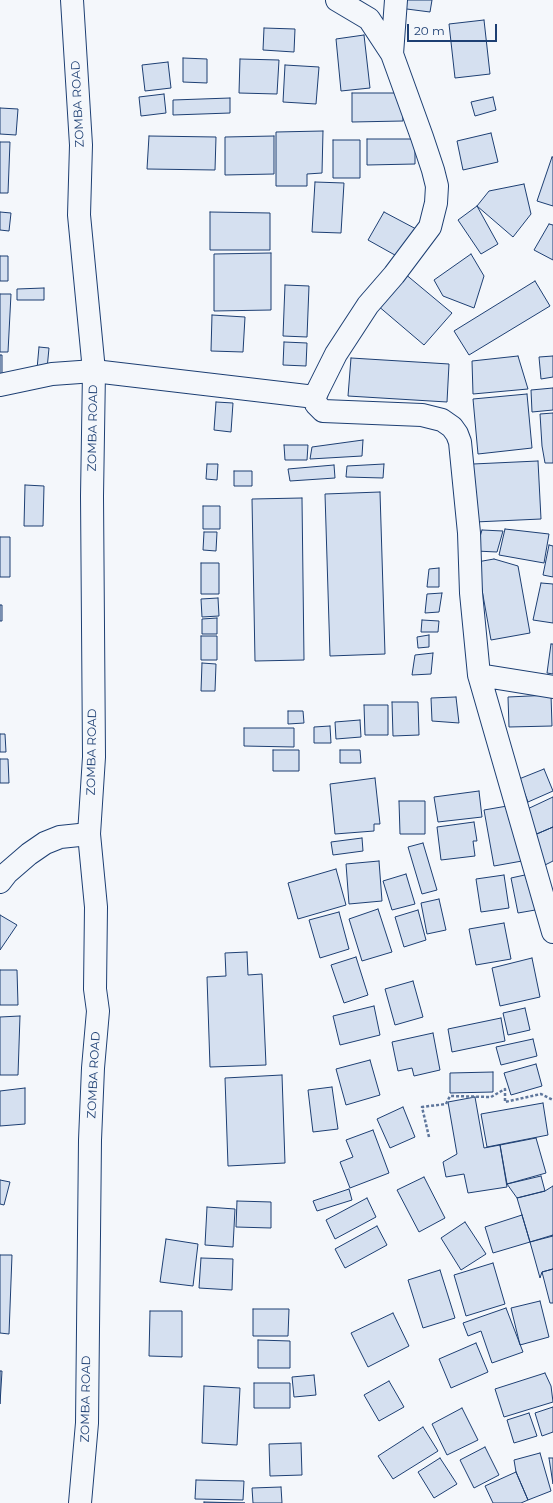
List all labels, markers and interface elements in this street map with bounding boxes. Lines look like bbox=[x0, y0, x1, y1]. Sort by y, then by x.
scale bar bbox=[409, 16, 499, 42]
text: 20 m bbox=[414, 23, 445, 38]
street label: ZOMBA ROAD bbox=[69, 60, 87, 148]
street label: ZOMBA ROAD bbox=[85, 384, 101, 472]
street label: ZOMBA ROAD bbox=[84, 708, 100, 796]
street label: ZOMBA ROAD bbox=[85, 1031, 103, 1119]
street label: ZOMBA ROAD bbox=[78, 1355, 94, 1443]

